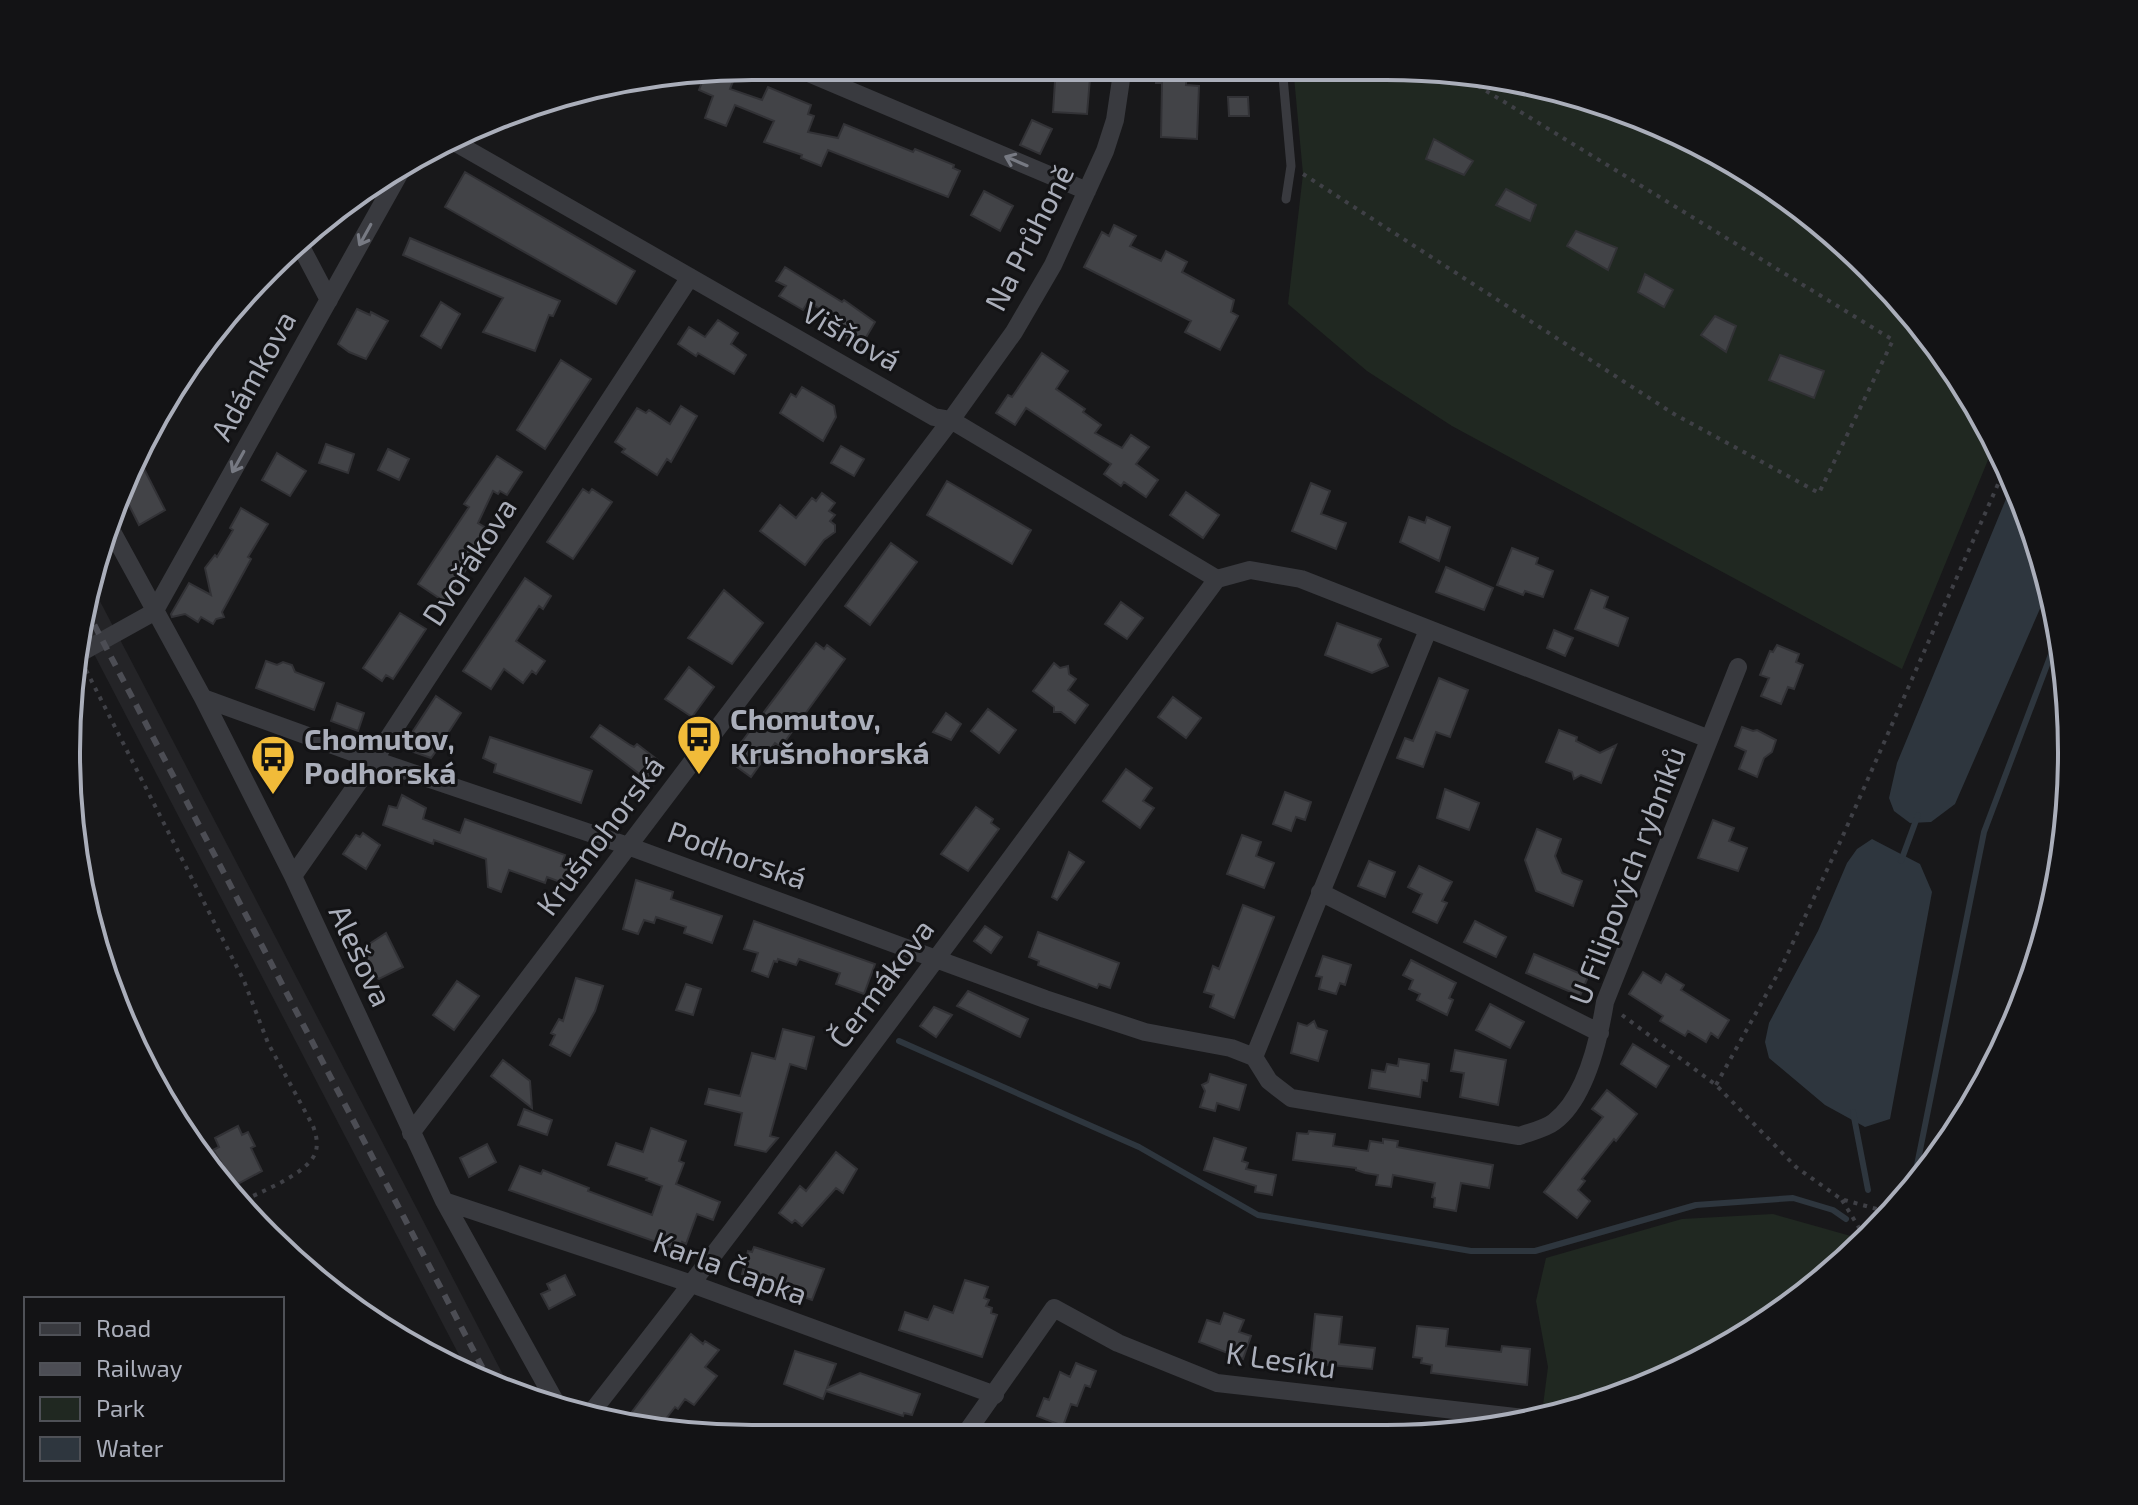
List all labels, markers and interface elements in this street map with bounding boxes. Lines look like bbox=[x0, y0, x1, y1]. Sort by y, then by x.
one-way arrow bbox=[1004, 153, 1029, 167]
street label: Na Průhoně bbox=[976, 158, 1080, 316]
one-way arrow bbox=[357, 223, 373, 246]
street label: Višňová bbox=[796, 293, 908, 378]
street label: Adámkova bbox=[202, 304, 303, 446]
one-way arrow bbox=[230, 449, 245, 473]
street label: Dvořákova bbox=[414, 490, 523, 632]
place label: Chomutov, Krušnohorská bbox=[730, 700, 930, 770]
bus stop icon: Chomutov, Krušnohorská bbox=[675, 713, 723, 776]
place label: Chomutov, Podhorská bbox=[304, 720, 456, 790]
bus stop icon: Chomutov, Podhorská bbox=[249, 733, 297, 796]
street label: U Filipových rybníků bbox=[1560, 741, 1692, 1009]
street label: Krušnohorská bbox=[528, 748, 671, 922]
street label: Podhorská bbox=[663, 812, 812, 896]
street label: Alešova bbox=[323, 899, 401, 1012]
street label: Čermákova bbox=[820, 911, 940, 1054]
street label: Karla Čapka bbox=[649, 1223, 812, 1312]
legend bbox=[24, 1297, 284, 1481]
text: Road bbox=[96, 1313, 151, 1342]
street label: K Lesíku bbox=[1224, 1333, 1339, 1385]
text: Railway bbox=[96, 1353, 183, 1382]
text: Park bbox=[96, 1393, 145, 1422]
text: Water bbox=[96, 1433, 164, 1462]

